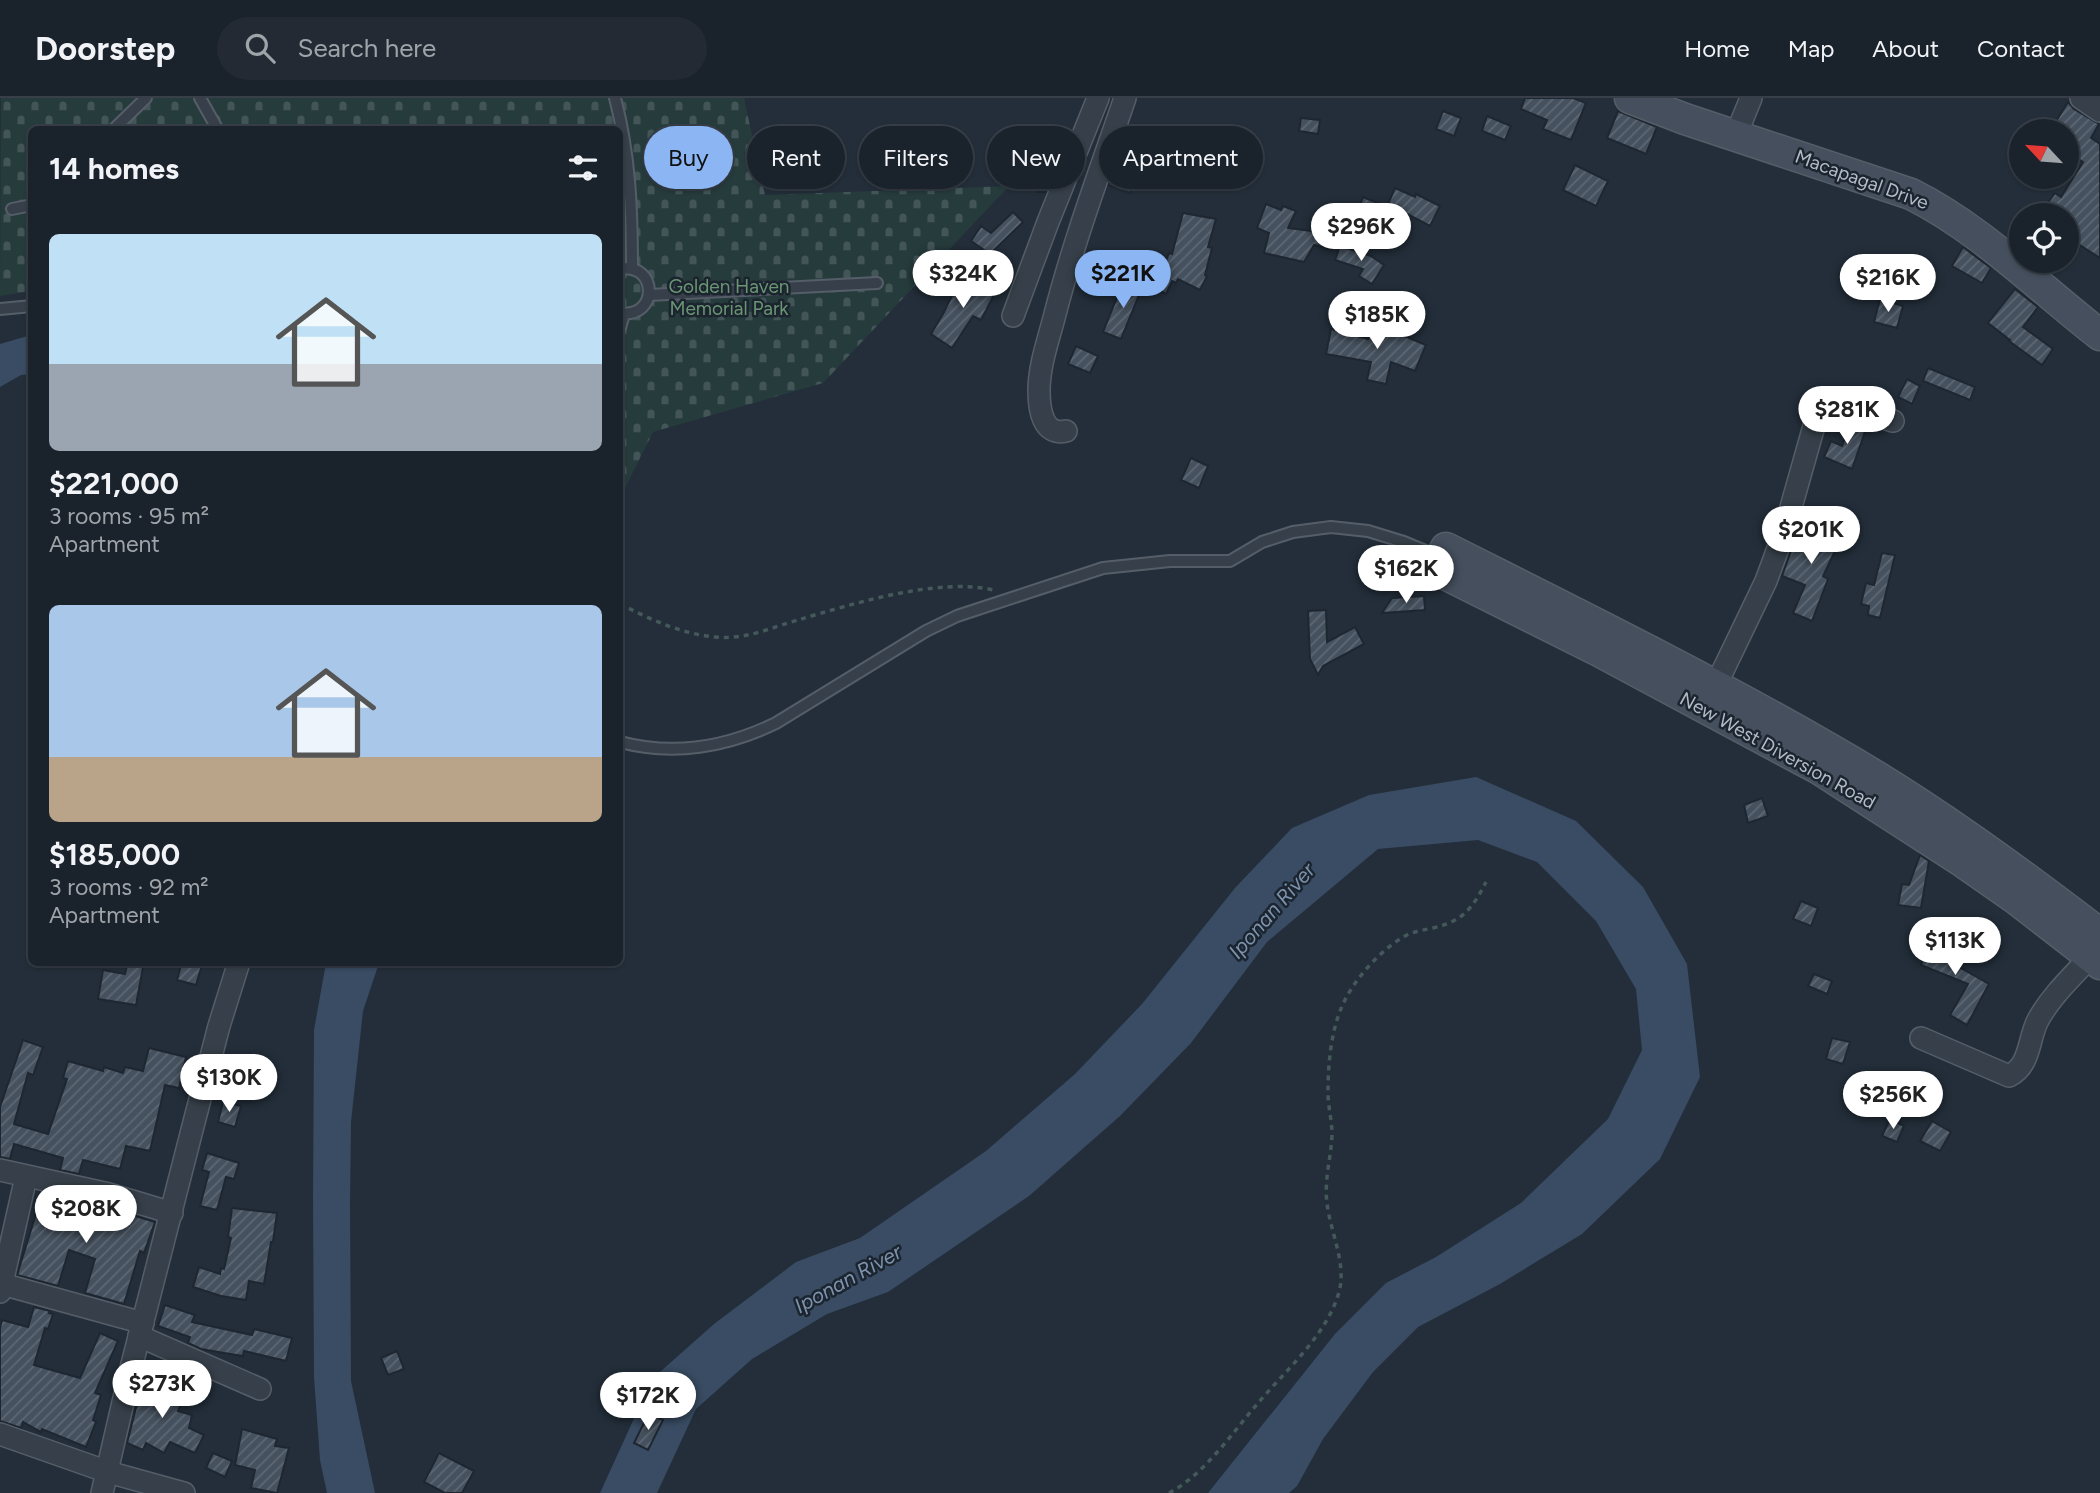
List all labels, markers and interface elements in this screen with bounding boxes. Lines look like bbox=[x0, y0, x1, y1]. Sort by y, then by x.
search box bbox=[217, 17, 707, 80]
text: Doorstep bbox=[35, 29, 175, 68]
icon: search bbox=[241, 29, 279, 67]
text: Search here bbox=[297, 32, 436, 64]
text: Home bbox=[1684, 34, 1750, 63]
text: Map bbox=[1788, 34, 1834, 63]
text: About bbox=[1872, 34, 1939, 63]
text: Contact bbox=[1977, 34, 2065, 63]
north arrow bbox=[2009, 119, 2079, 189]
map controls bbox=[2009, 119, 2079, 273]
chip: Buy bbox=[644, 126, 733, 189]
chip: Rent bbox=[747, 126, 845, 189]
chip: Filters bbox=[859, 126, 973, 189]
chip: New bbox=[987, 126, 1085, 189]
chip: Apartment bbox=[1099, 126, 1263, 189]
street label: Macapagal Drive bbox=[1792, 145, 1932, 214]
icon: filters bbox=[564, 149, 602, 187]
text: 14 homes bbox=[49, 150, 179, 187]
button: locate bbox=[2009, 203, 2079, 273]
pin: $296K bbox=[1312, 204, 1410, 263]
text: $296K bbox=[1327, 212, 1395, 240]
pin: $324K bbox=[914, 250, 1012, 310]
pin: $221K bbox=[1074, 250, 1172, 310]
pin: $216K bbox=[1839, 254, 1937, 314]
text: $324K bbox=[929, 259, 997, 287]
text: $221K bbox=[1091, 259, 1155, 287]
text: $216K bbox=[1856, 263, 1920, 291]
park label: Golden Haven Memorial Park bbox=[669, 275, 789, 320]
icon: home bbox=[263, 279, 389, 405]
pin: $185K bbox=[1328, 292, 1426, 351]
text: $185K bbox=[1344, 300, 1410, 328]
pin: $281K bbox=[1798, 386, 1896, 446]
text: $281K bbox=[1814, 395, 1880, 423]
text: $221,000 bbox=[49, 465, 179, 502]
text: 3 rooms · 95 m² bbox=[49, 502, 209, 530]
pin: $201K bbox=[1762, 506, 1860, 566]
text: $201K bbox=[1778, 515, 1844, 543]
text: Apartment bbox=[49, 530, 160, 558]
pin: $162K bbox=[1357, 546, 1455, 605]
text: $162K bbox=[1374, 554, 1438, 582]
icon: home bbox=[263, 650, 389, 776]
street label: New West Diversion Road bbox=[1676, 687, 1880, 814]
text: $185,000 bbox=[49, 836, 180, 873]
water label: Iponan River bbox=[1223, 857, 1321, 964]
text: 3 rooms · 92 m² bbox=[49, 873, 209, 901]
text: Apartment bbox=[49, 901, 160, 929]
pin: $113K bbox=[1906, 918, 2004, 977]
text: $113K bbox=[1925, 926, 1985, 954]
pin: $130K bbox=[180, 1054, 278, 1114]
text: $130K bbox=[196, 1063, 262, 1091]
pin: $256K bbox=[1844, 1072, 1942, 1131]
text: $256K bbox=[1859, 1080, 1927, 1108]
pin: $208K bbox=[37, 1186, 135, 1245]
text: $208K bbox=[51, 1194, 121, 1222]
water label: Iponan River bbox=[790, 1238, 906, 1318]
pin: $273K bbox=[113, 1360, 211, 1420]
text: $273K bbox=[129, 1369, 195, 1397]
pin: $172K bbox=[599, 1372, 697, 1432]
text: $172K bbox=[616, 1381, 680, 1409]

